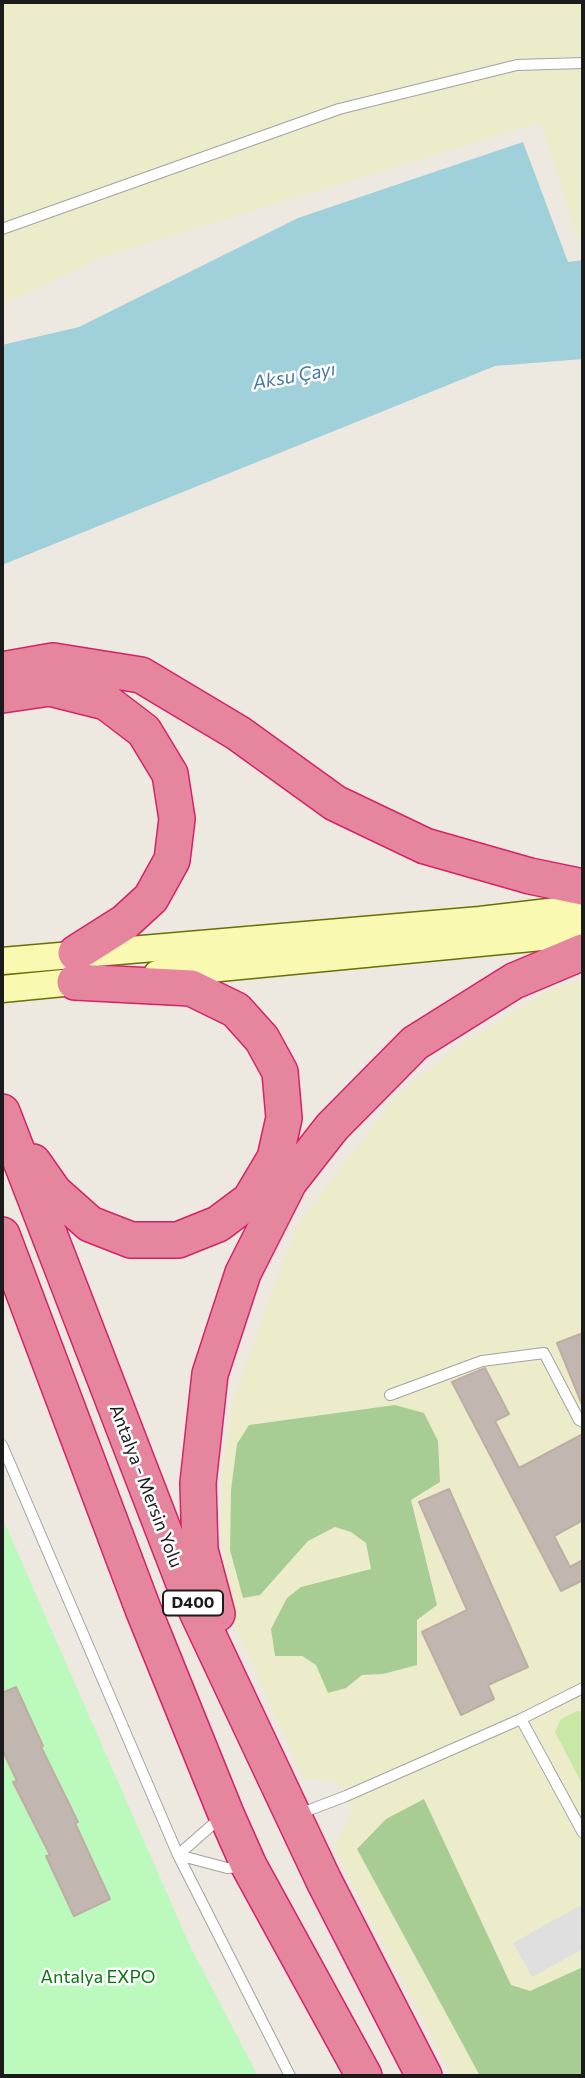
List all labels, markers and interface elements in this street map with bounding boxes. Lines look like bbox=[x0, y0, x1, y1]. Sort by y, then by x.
water label: Aksu Çayı bbox=[251, 358, 337, 394]
street label: Antalya - Mersin Yolu bbox=[105, 1401, 187, 1571]
road number: D400 bbox=[163, 1590, 223, 1616]
park label: Antalya EXPO bbox=[41, 1966, 155, 1988]

